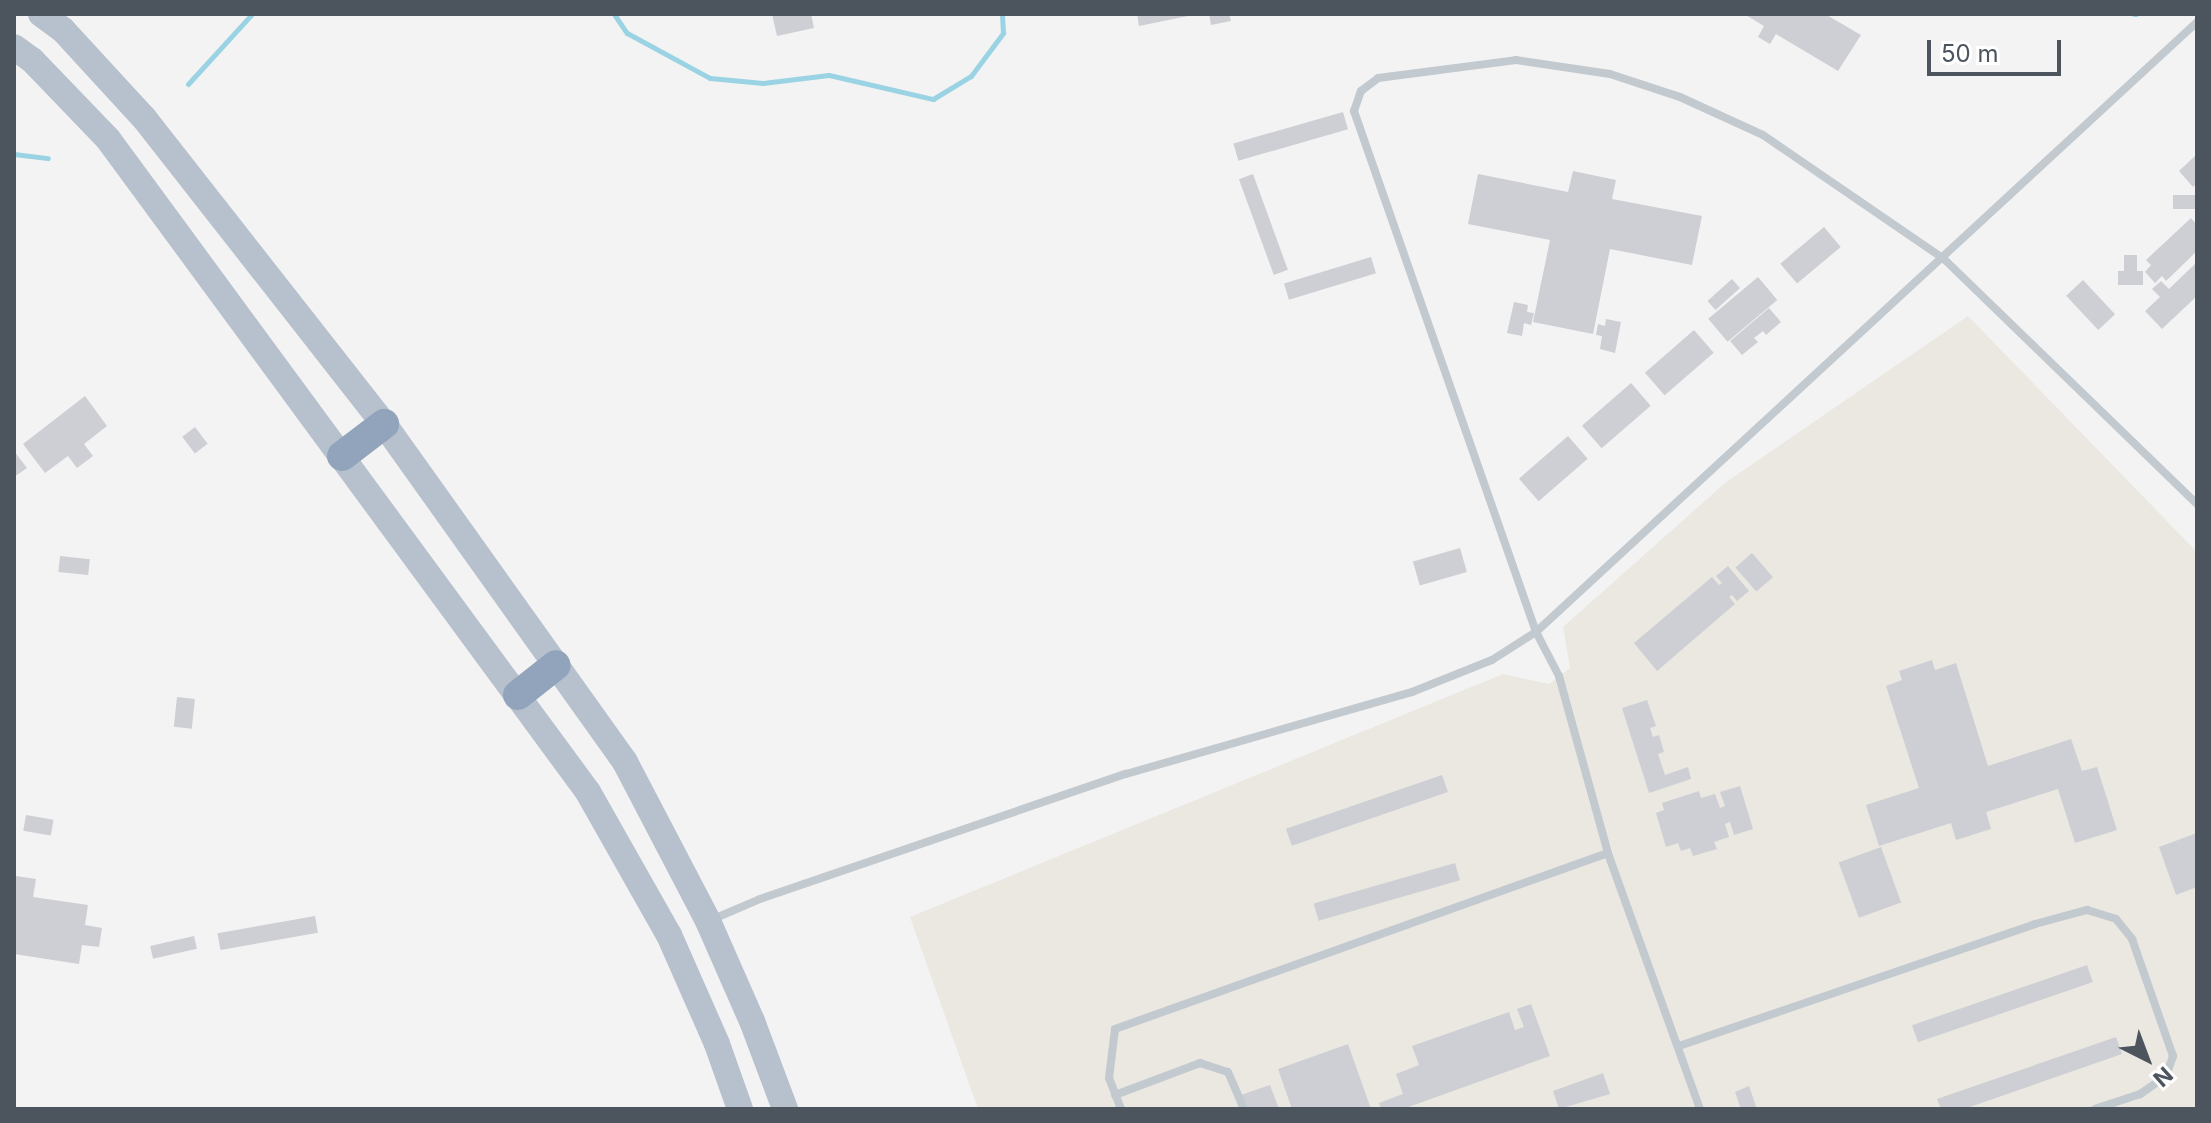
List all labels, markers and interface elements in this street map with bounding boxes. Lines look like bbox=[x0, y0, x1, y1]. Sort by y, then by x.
scale bar bbox=[1931, 24, 2065, 74]
text: 50 m bbox=[1941, 39, 1999, 68]
north arrow bbox=[2107, 1019, 2187, 1099]
text: N bbox=[2148, 1062, 2178, 1092]

